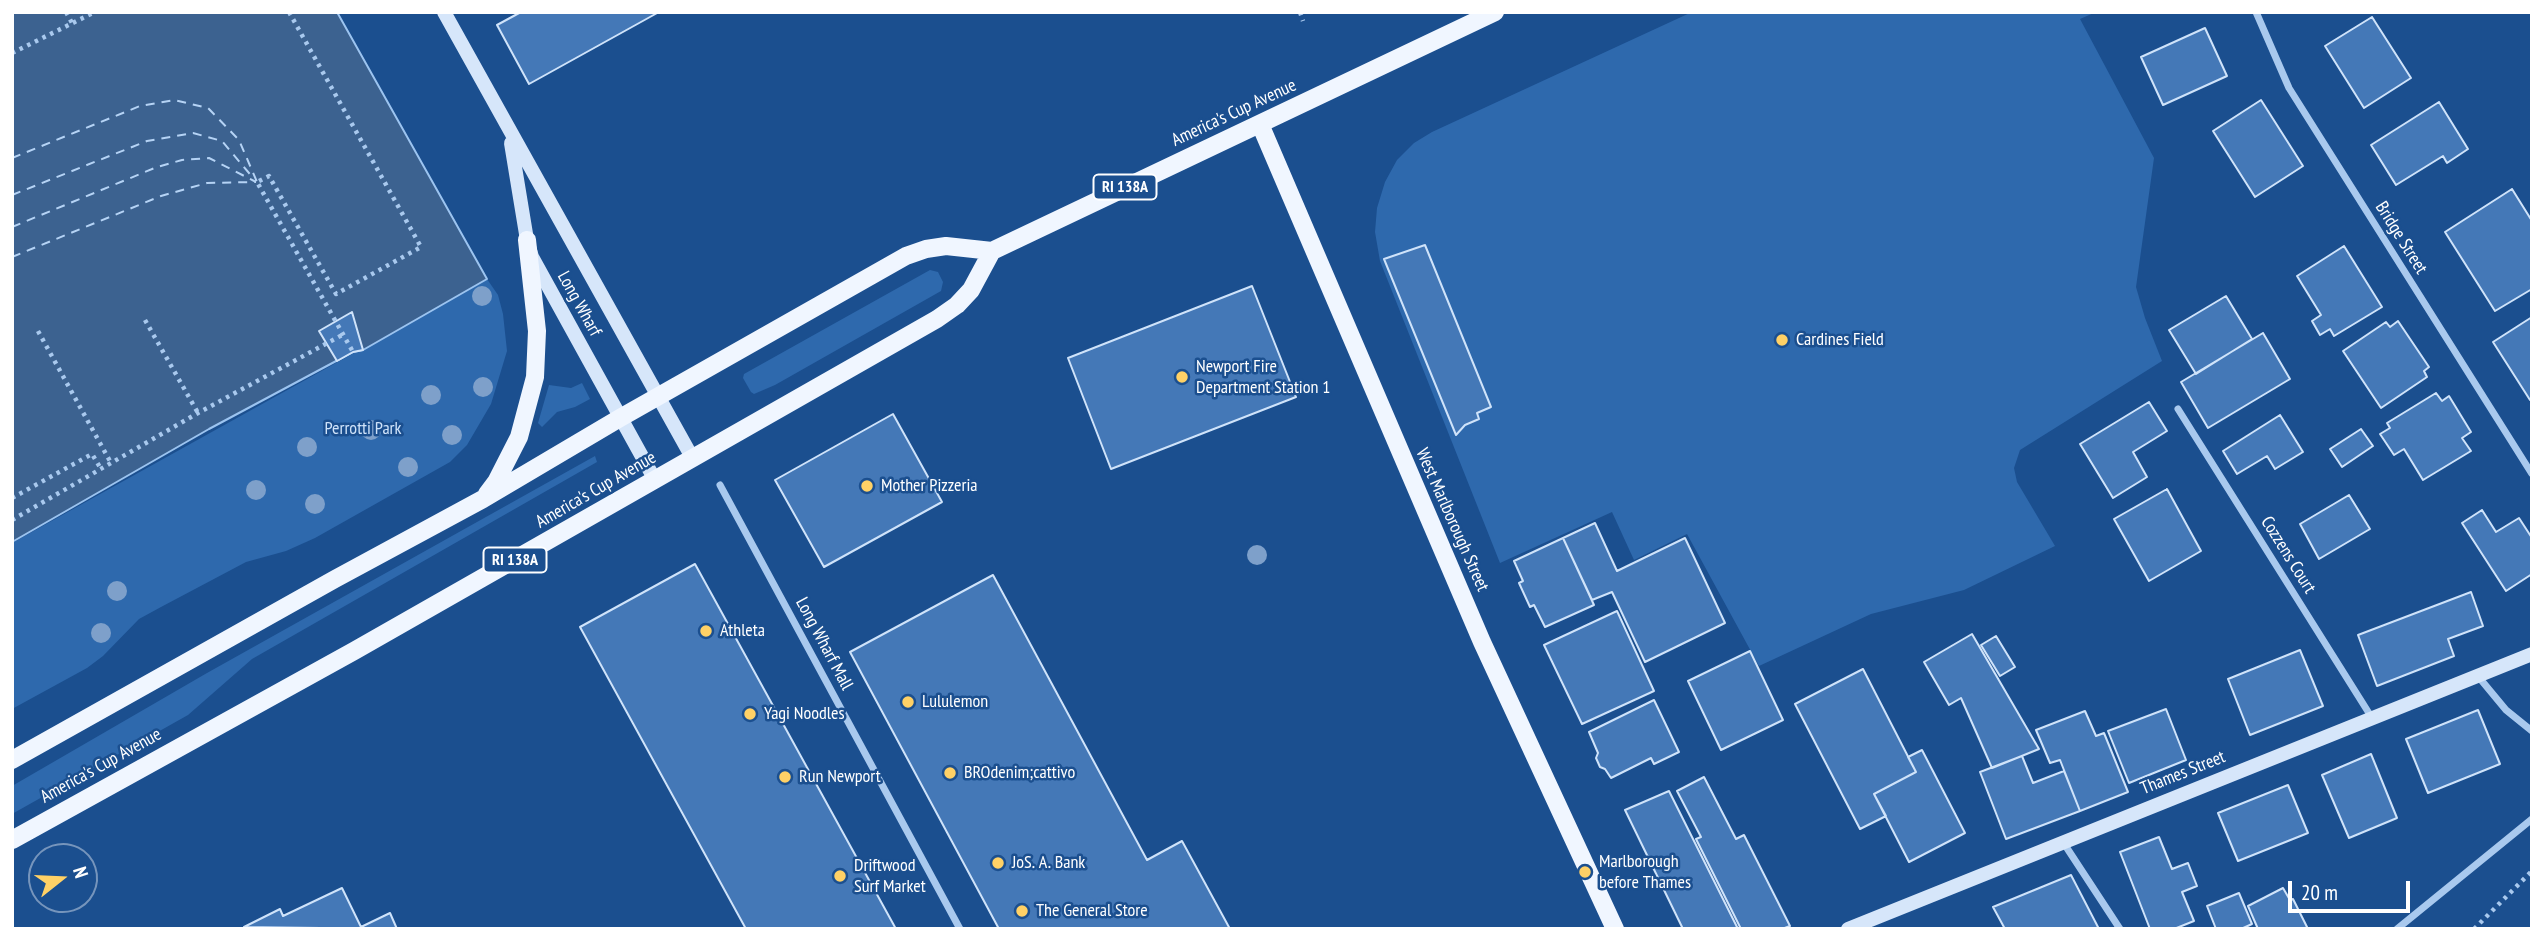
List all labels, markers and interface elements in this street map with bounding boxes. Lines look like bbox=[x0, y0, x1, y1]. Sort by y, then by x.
street label: America's Cup Avenue bbox=[1168, 75, 1300, 151]
road number: RI 138A bbox=[1094, 174, 1156, 200]
street label: Bridge Street bbox=[2370, 198, 2432, 278]
street label: Long Wharf bbox=[552, 268, 606, 340]
place label: Cardines Field bbox=[1796, 329, 1884, 351]
marker: Cardines Field bbox=[1774, 332, 1790, 348]
place label: Newport Fire Department Station 1 bbox=[1196, 356, 1330, 398]
marker: Newport Fire Department Station 1 bbox=[1174, 369, 1190, 385]
park label: Perrotti Park bbox=[324, 418, 402, 440]
street label: West Marlborough Street bbox=[1411, 445, 1493, 595]
street label: America's Cup Avenue bbox=[532, 447, 660, 533]
place label: Mother Pizzeria bbox=[881, 475, 978, 497]
marker: Mother Pizzeria bbox=[859, 478, 875, 494]
street label: Cozzens Court bbox=[2256, 512, 2320, 598]
road number: RI 138A bbox=[484, 548, 546, 572]
street label: Long Wharf Mall bbox=[791, 594, 857, 694]
place label: Athleta bbox=[720, 620, 765, 642]
marker: Athleta bbox=[698, 623, 714, 639]
place label: Lululemon bbox=[922, 691, 988, 713]
marker: Lululemon bbox=[900, 694, 916, 710]
place label: Yagi Noodles bbox=[764, 703, 845, 725]
marker: Yagi Noodles bbox=[742, 706, 758, 722]
street label: America's Cup Avenue bbox=[37, 724, 165, 808]
street label: Thames Street bbox=[2137, 746, 2229, 800]
place label: BROdenim;cattivo bbox=[964, 762, 1075, 784]
marker: BROdenim;cattivo bbox=[942, 765, 958, 781]
place label: Run Newport bbox=[799, 766, 881, 788]
marker: Run Newport bbox=[777, 769, 793, 785]
north arrow bbox=[28, 843, 98, 913]
place label: Marlborough before Thames bbox=[1599, 851, 1691, 894]
place label: JoS. A. Bank bbox=[1012, 852, 1085, 874]
place label: Driftwood Surf Market bbox=[854, 855, 926, 898]
marker: JoS. A. Bank bbox=[990, 855, 1006, 871]
text: N bbox=[68, 864, 94, 881]
marker: Marlborough before Thames bbox=[1577, 864, 1593, 880]
scale bar bbox=[2292, 867, 2414, 911]
marker: Driftwood Surf Market bbox=[832, 868, 848, 884]
text: 20 m bbox=[2301, 879, 2338, 906]
place label: The General Store bbox=[1036, 900, 1148, 922]
marker: The General Store bbox=[1014, 903, 1030, 919]

